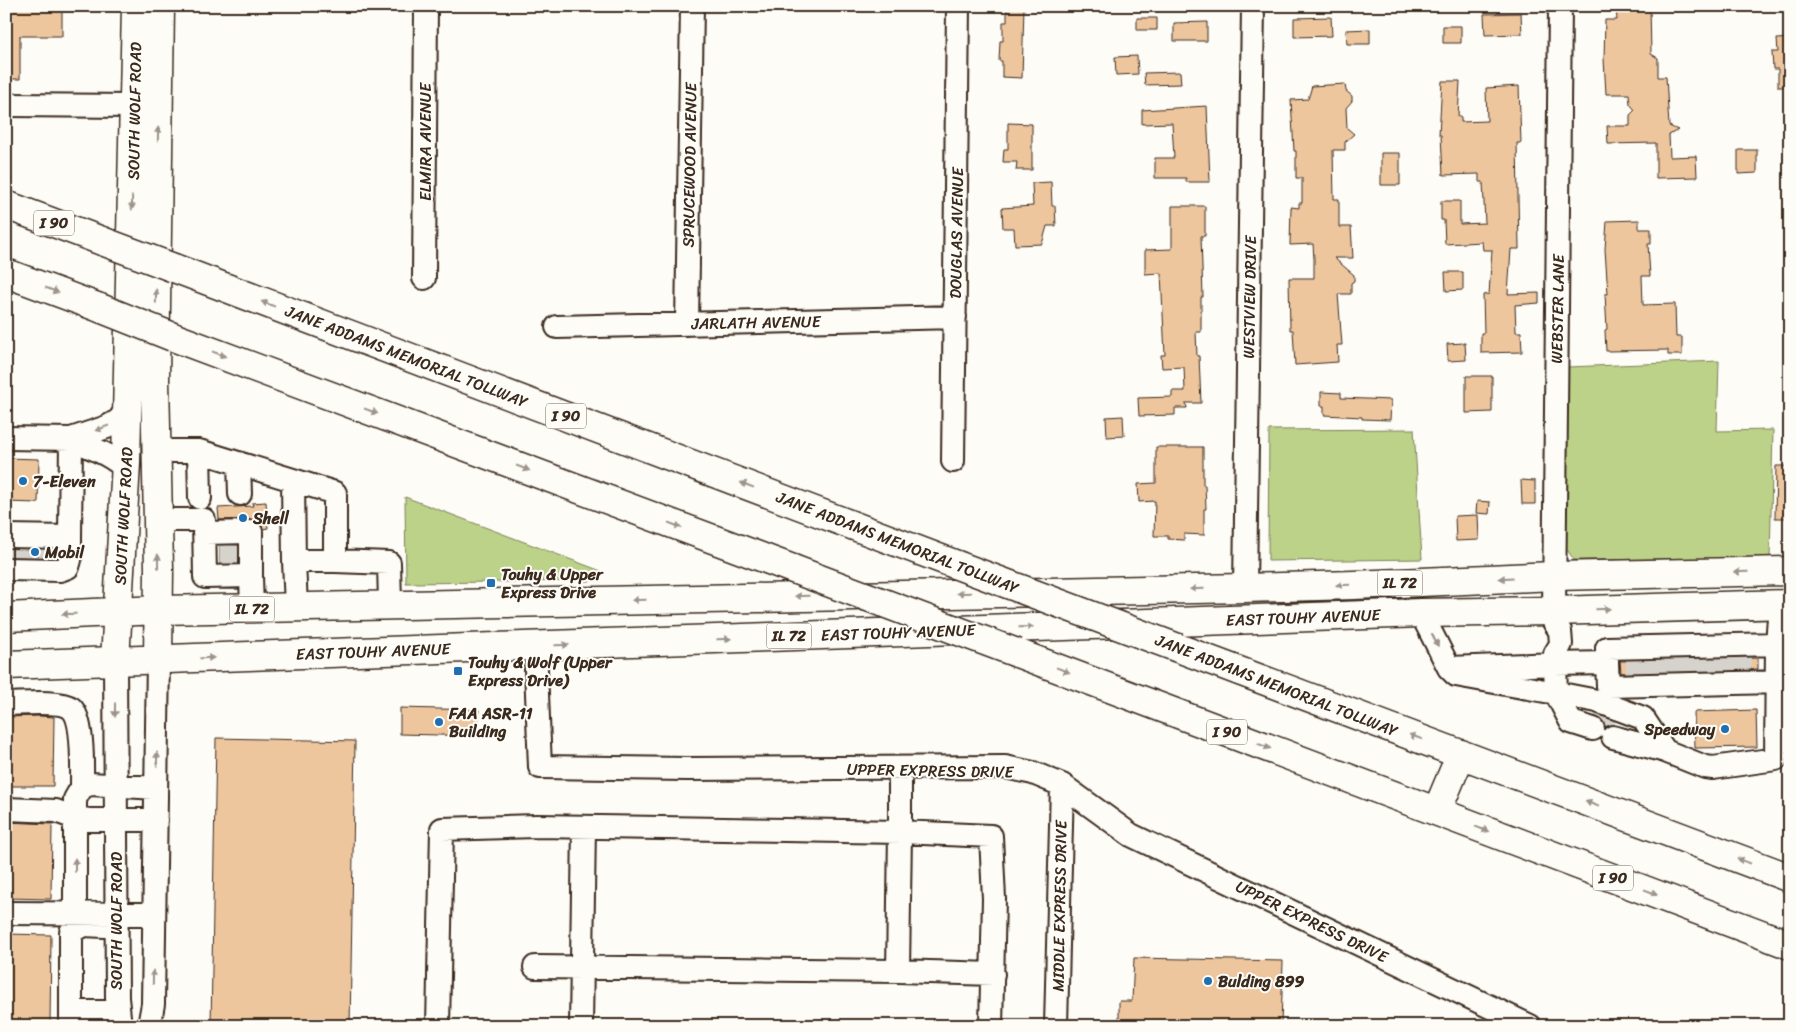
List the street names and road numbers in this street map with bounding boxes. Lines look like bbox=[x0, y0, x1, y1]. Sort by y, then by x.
street label: SOUTH WOLF ROAD bbox=[119, 41, 150, 180]
street label: SPRUCEWOOD AVENUE bbox=[674, 81, 705, 248]
street label: ELMIRA AVENUE bbox=[411, 82, 440, 201]
street label: DOUGLAS AVENUE bbox=[941, 166, 972, 299]
road number: I 90 bbox=[34, 210, 74, 236]
street label: WESTVIEW DRIVE bbox=[1234, 234, 1265, 359]
street label: WEBSTER LANE bbox=[1542, 253, 1573, 364]
street label: JANE ADDAMS MEMORIAL TOLLWAY bbox=[280, 296, 533, 416]
street label: JARLATH AVENUE bbox=[690, 307, 822, 338]
road number: I 90 bbox=[546, 404, 586, 428]
street label: SOUTH WOLF ROAD bbox=[105, 446, 142, 586]
street label: JANE ADDAMS MEMORIAL TOLLWAY bbox=[771, 482, 1024, 602]
road number: IL 72 bbox=[1378, 570, 1422, 596]
road number: IL 72 bbox=[230, 596, 274, 622]
street label: EAST TOUHY AVENUE bbox=[1225, 600, 1382, 635]
street label: EAST TOUHY AVENUE bbox=[820, 615, 977, 650]
road number: IL 72 bbox=[766, 624, 812, 648]
street label: JANE ADDAMS MEMORIAL TOLLWAY bbox=[1150, 625, 1403, 745]
street label: EAST TOUHY AVENUE bbox=[295, 634, 452, 669]
road number: I 90 bbox=[1207, 720, 1247, 744]
street label: UPPER EXPRESS DRIVE bbox=[847, 755, 1015, 786]
street label: MIDDLE EXPRESS DRIVE bbox=[1044, 819, 1076, 992]
street label: SOUTH WOLF ROAD bbox=[102, 852, 131, 990]
road number: I 90 bbox=[1593, 866, 1633, 890]
street label: UPPER EXPRESS DRIVE bbox=[1231, 872, 1394, 971]

